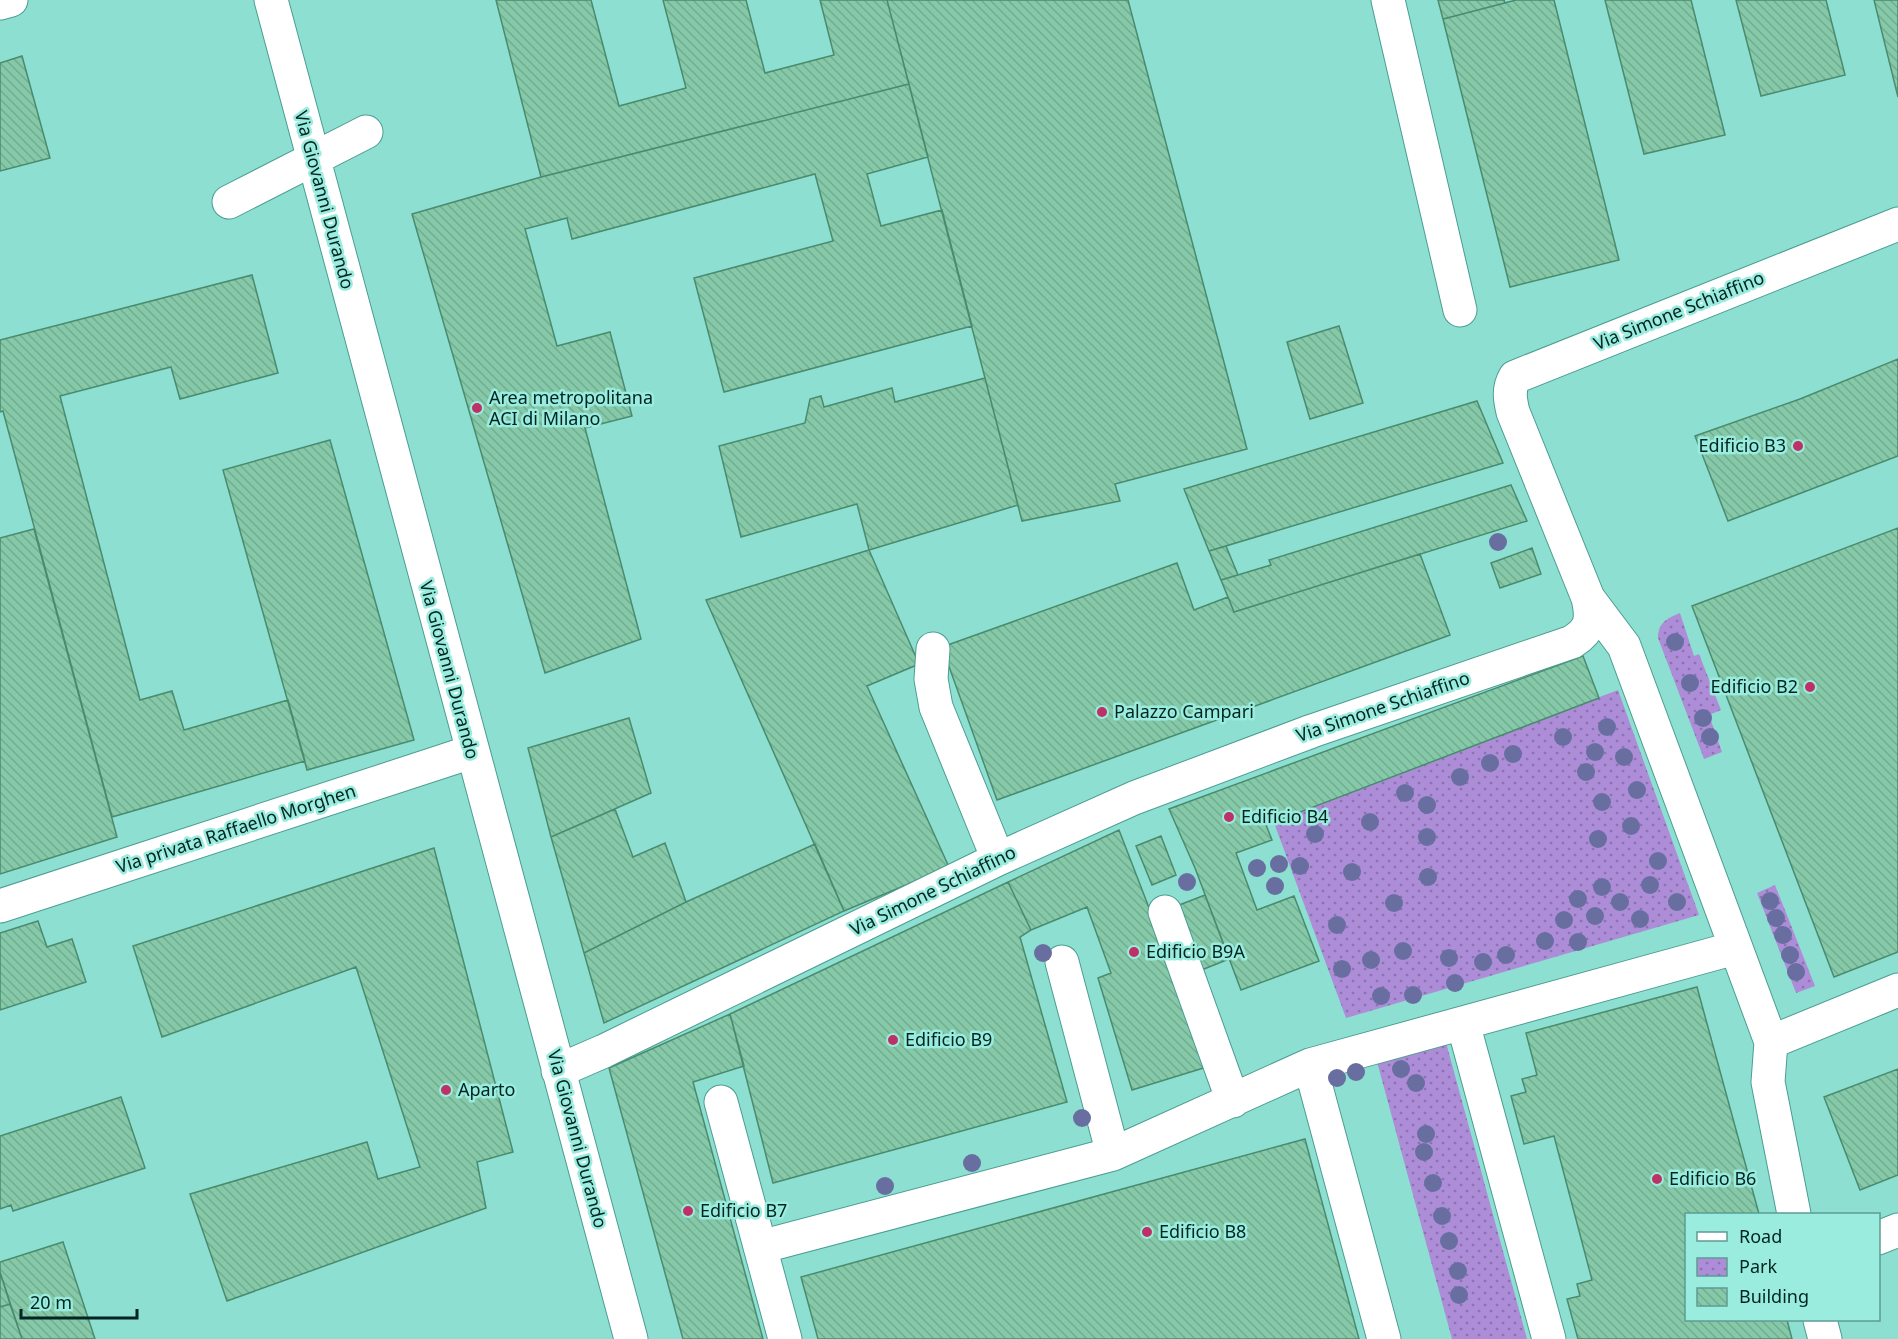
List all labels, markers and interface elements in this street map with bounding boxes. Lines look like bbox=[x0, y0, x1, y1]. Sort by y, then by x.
street label: Via Giovanni Durando bbox=[290, 108, 360, 292]
street label: Via Simone Schiaffino bbox=[1590, 265, 1767, 355]
place label: Area metropolitana ACI di Milano bbox=[489, 385, 653, 430]
marker: Area metropolitana ACI di Milano bbox=[470, 401, 484, 415]
place label: Edificio B3 bbox=[1699, 433, 1786, 457]
marker: Edificio B3 bbox=[1791, 439, 1805, 453]
street label: Via Giovanni Durando bbox=[415, 578, 485, 762]
street label: Via Simone Schiaffino bbox=[1293, 665, 1473, 747]
place label: Edificio B2 bbox=[1711, 674, 1798, 698]
marker: Edificio B2 bbox=[1803, 680, 1817, 694]
place label: Palazzo Campari bbox=[1114, 699, 1254, 723]
marker: Palazzo Campari bbox=[1095, 705, 1109, 719]
street label: Via privata Raffaello Morghen bbox=[113, 778, 359, 878]
place label: Edificio B4 bbox=[1241, 804, 1328, 828]
marker: Edificio B4 bbox=[1222, 810, 1236, 824]
street label: Via Simone Schiaffino bbox=[846, 839, 1020, 941]
place label: Edificio B9A bbox=[1146, 939, 1245, 963]
marker: Edificio B9A bbox=[1127, 945, 1141, 959]
place label: Edificio B9 bbox=[905, 1027, 992, 1051]
marker: Edificio B9 bbox=[886, 1033, 900, 1047]
street label: Via Giovanni Durando bbox=[543, 1047, 613, 1231]
place label: Aparto bbox=[458, 1077, 516, 1101]
marker: Aparto bbox=[439, 1083, 453, 1097]
place label: Edificio B6 bbox=[1669, 1166, 1756, 1190]
marker: Edificio B6 bbox=[1650, 1172, 1664, 1186]
place label: Edificio B7 bbox=[700, 1198, 787, 1222]
marker: Edificio B7 bbox=[681, 1204, 695, 1218]
legend bbox=[1685, 1213, 1880, 1321]
place label: Edificio B8 bbox=[1159, 1219, 1246, 1243]
text: Road bbox=[1739, 1224, 1782, 1248]
marker: Edificio B8 bbox=[1140, 1225, 1154, 1239]
text: Park bbox=[1739, 1254, 1777, 1278]
scale bar bbox=[21, 1282, 136, 1320]
text: Building bbox=[1739, 1284, 1809, 1308]
text: 20 m bbox=[30, 1290, 72, 1314]

